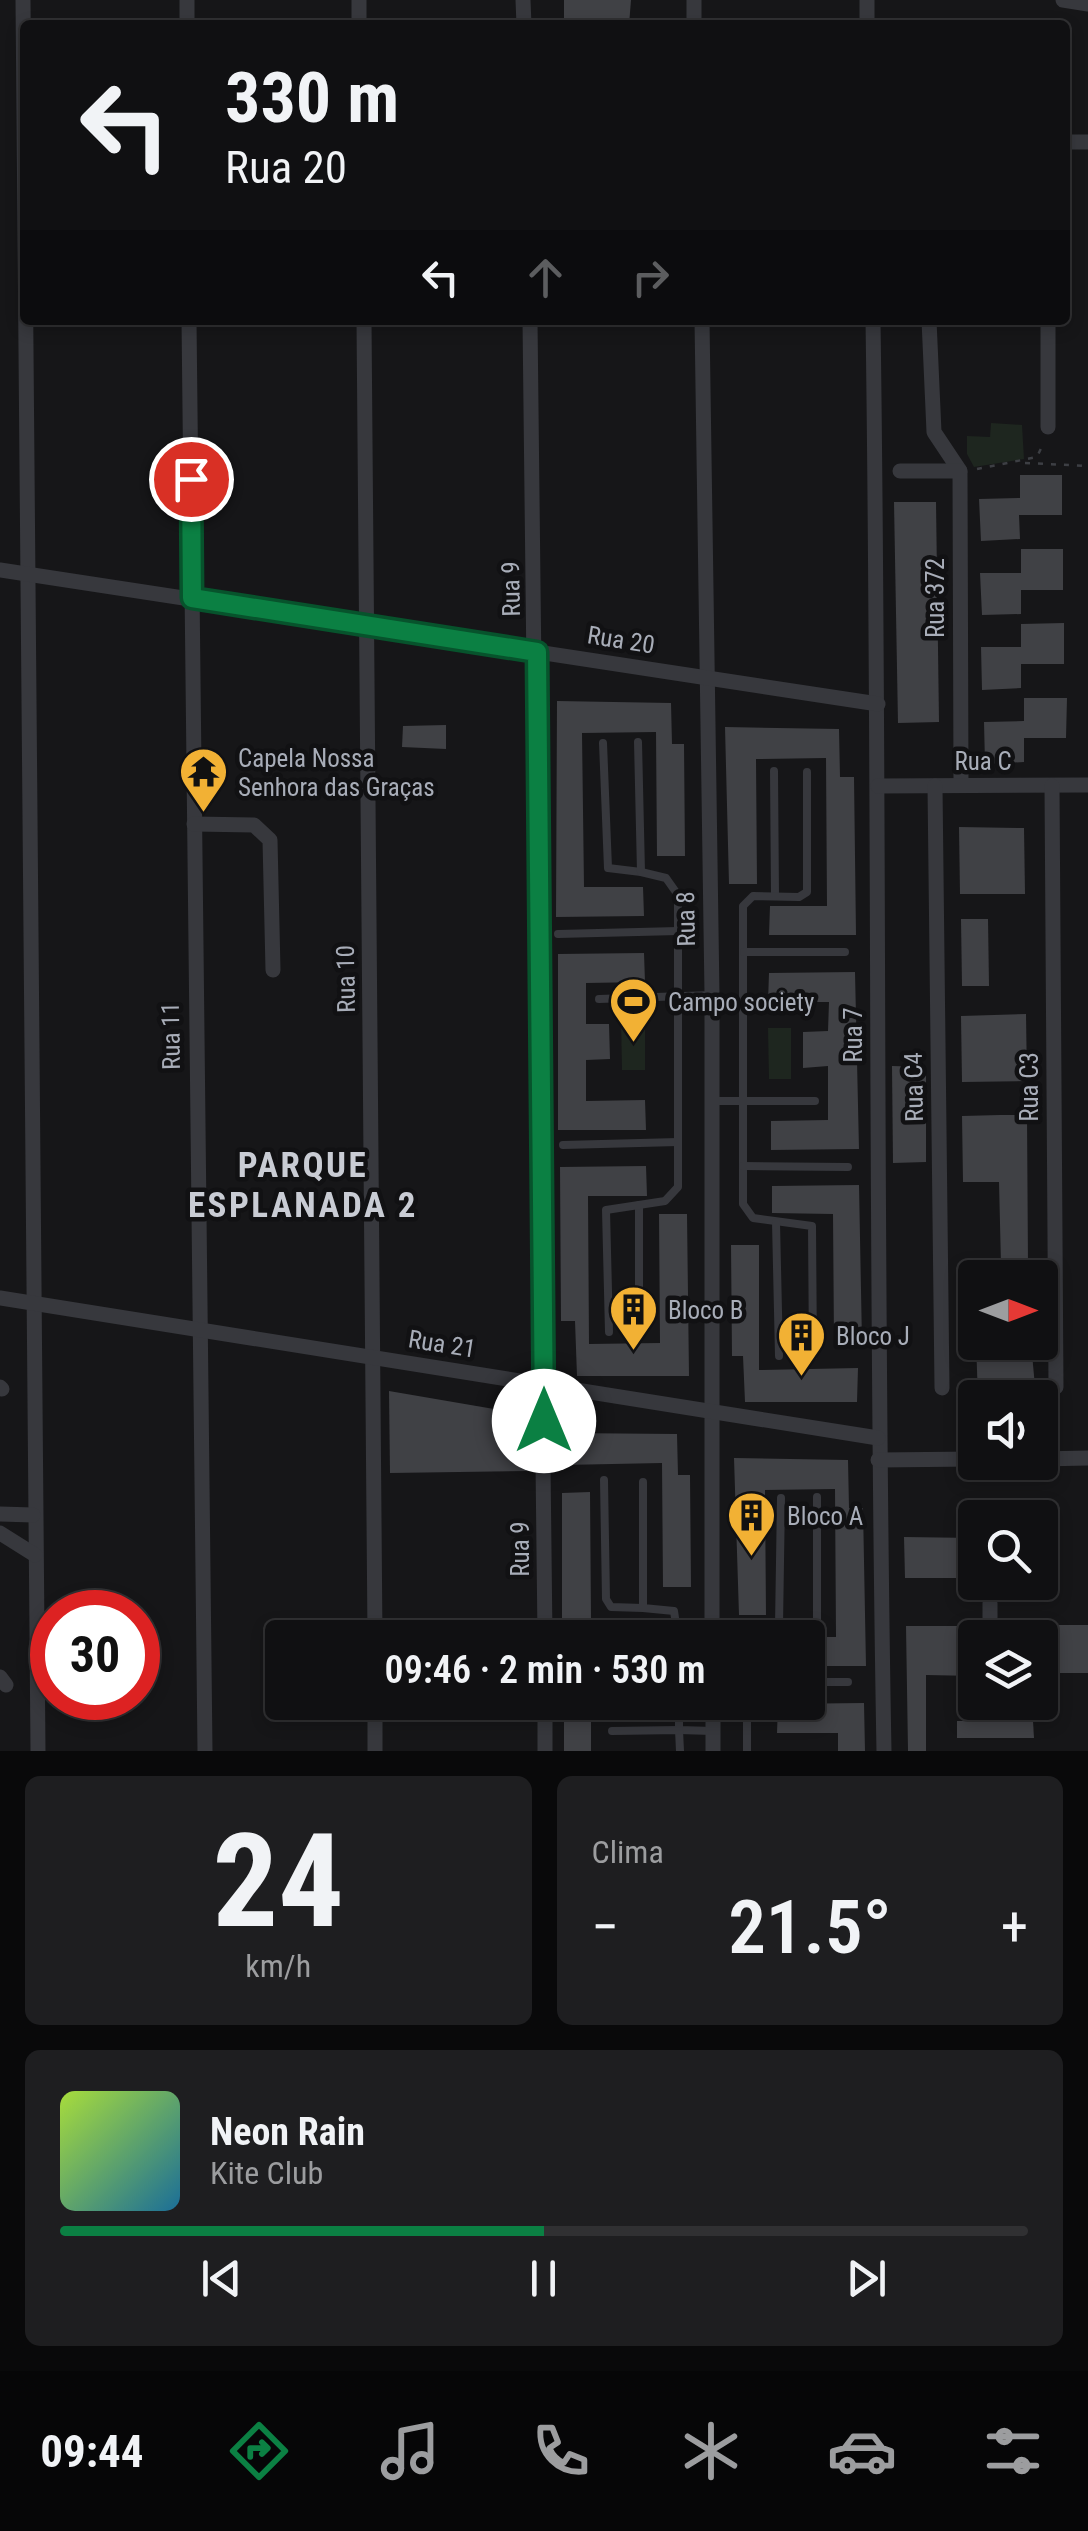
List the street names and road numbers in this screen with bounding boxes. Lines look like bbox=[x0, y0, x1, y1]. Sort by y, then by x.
street label: Rua 372 bbox=[921, 558, 950, 638]
street label: Rua 9 bbox=[496, 561, 526, 617]
street label: Rua 20 bbox=[585, 620, 657, 660]
street label: Rua C bbox=[954, 747, 1012, 776]
street label: Rua 8 bbox=[671, 891, 701, 947]
street label: Rua 10 bbox=[331, 945, 361, 1013]
street label: Rua 11 bbox=[156, 1002, 186, 1070]
street label: Rua 7 bbox=[839, 1007, 868, 1063]
street label: Rua C4 bbox=[899, 1052, 929, 1122]
street label: Rua C3 bbox=[1015, 1052, 1044, 1122]
street label: Rua 21 bbox=[406, 1324, 478, 1364]
street label: Rua 9 bbox=[506, 1521, 535, 1577]

